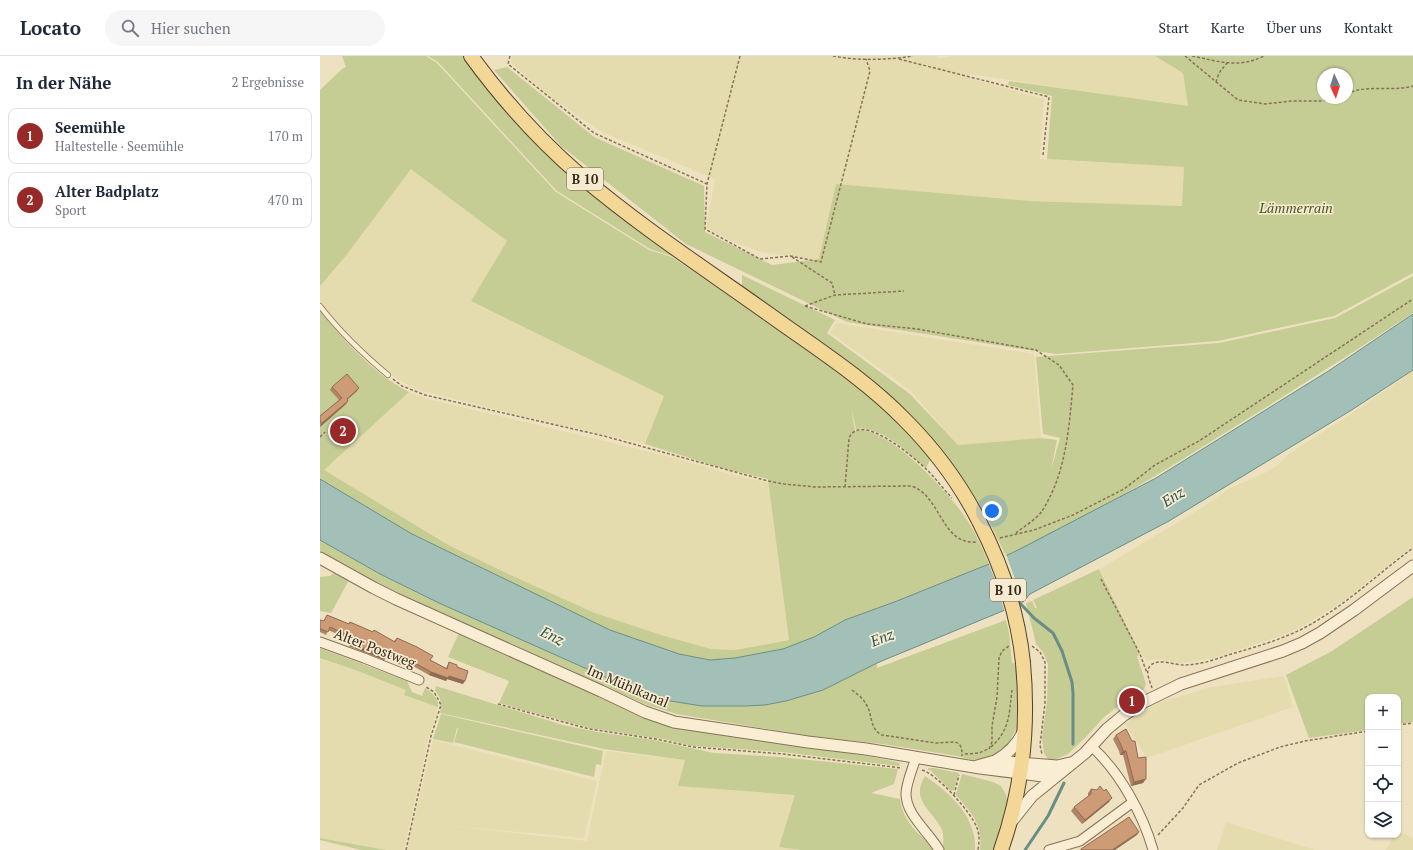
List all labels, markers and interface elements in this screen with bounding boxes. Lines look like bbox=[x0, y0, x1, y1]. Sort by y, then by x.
search box bbox=[105, 10, 385, 46]
text: Locato bbox=[20, 15, 81, 40]
icon: search bbox=[119, 17, 141, 39]
text: Hier suchen bbox=[151, 18, 231, 38]
text: Start bbox=[1159, 18, 1189, 37]
text: Karte bbox=[1211, 18, 1245, 37]
text: Über uns bbox=[1267, 18, 1322, 37]
text: Kontakt bbox=[1344, 18, 1393, 37]
north arrow bbox=[1317, 68, 1353, 104]
text: In der Nähe bbox=[16, 71, 111, 94]
text: 2 Ergebnisse bbox=[231, 73, 304, 91]
text: Seemühle bbox=[55, 117, 125, 137]
text: 1 bbox=[26, 127, 34, 145]
text: 170 m bbox=[268, 127, 303, 145]
text: Haltestelle · Seemühle bbox=[55, 137, 184, 155]
road number: B 10 bbox=[567, 168, 603, 190]
text: Alter Badplatz bbox=[55, 181, 159, 201]
text: 2 bbox=[26, 191, 34, 209]
text: 470 m bbox=[268, 191, 303, 209]
park label: Lämmerrain bbox=[1258, 198, 1333, 217]
text: Sport bbox=[55, 201, 86, 219]
pin: 2 bbox=[330, 416, 356, 446]
water label: Enz bbox=[1156, 481, 1188, 511]
your location bbox=[982, 501, 1002, 521]
road number: B 10 bbox=[990, 579, 1026, 601]
water label: Enz bbox=[537, 621, 568, 649]
street label: Alter Postweg bbox=[332, 623, 419, 672]
water label: Enz bbox=[866, 623, 897, 651]
street label: Im Mühlkanal bbox=[584, 660, 672, 711]
pin: 1 bbox=[1119, 686, 1145, 716]
map controls bbox=[1365, 694, 1401, 838]
button: + bbox=[1365, 694, 1401, 730]
button: − bbox=[1365, 730, 1401, 766]
button: locate bbox=[1365, 766, 1401, 802]
button: layers bbox=[1365, 802, 1401, 838]

